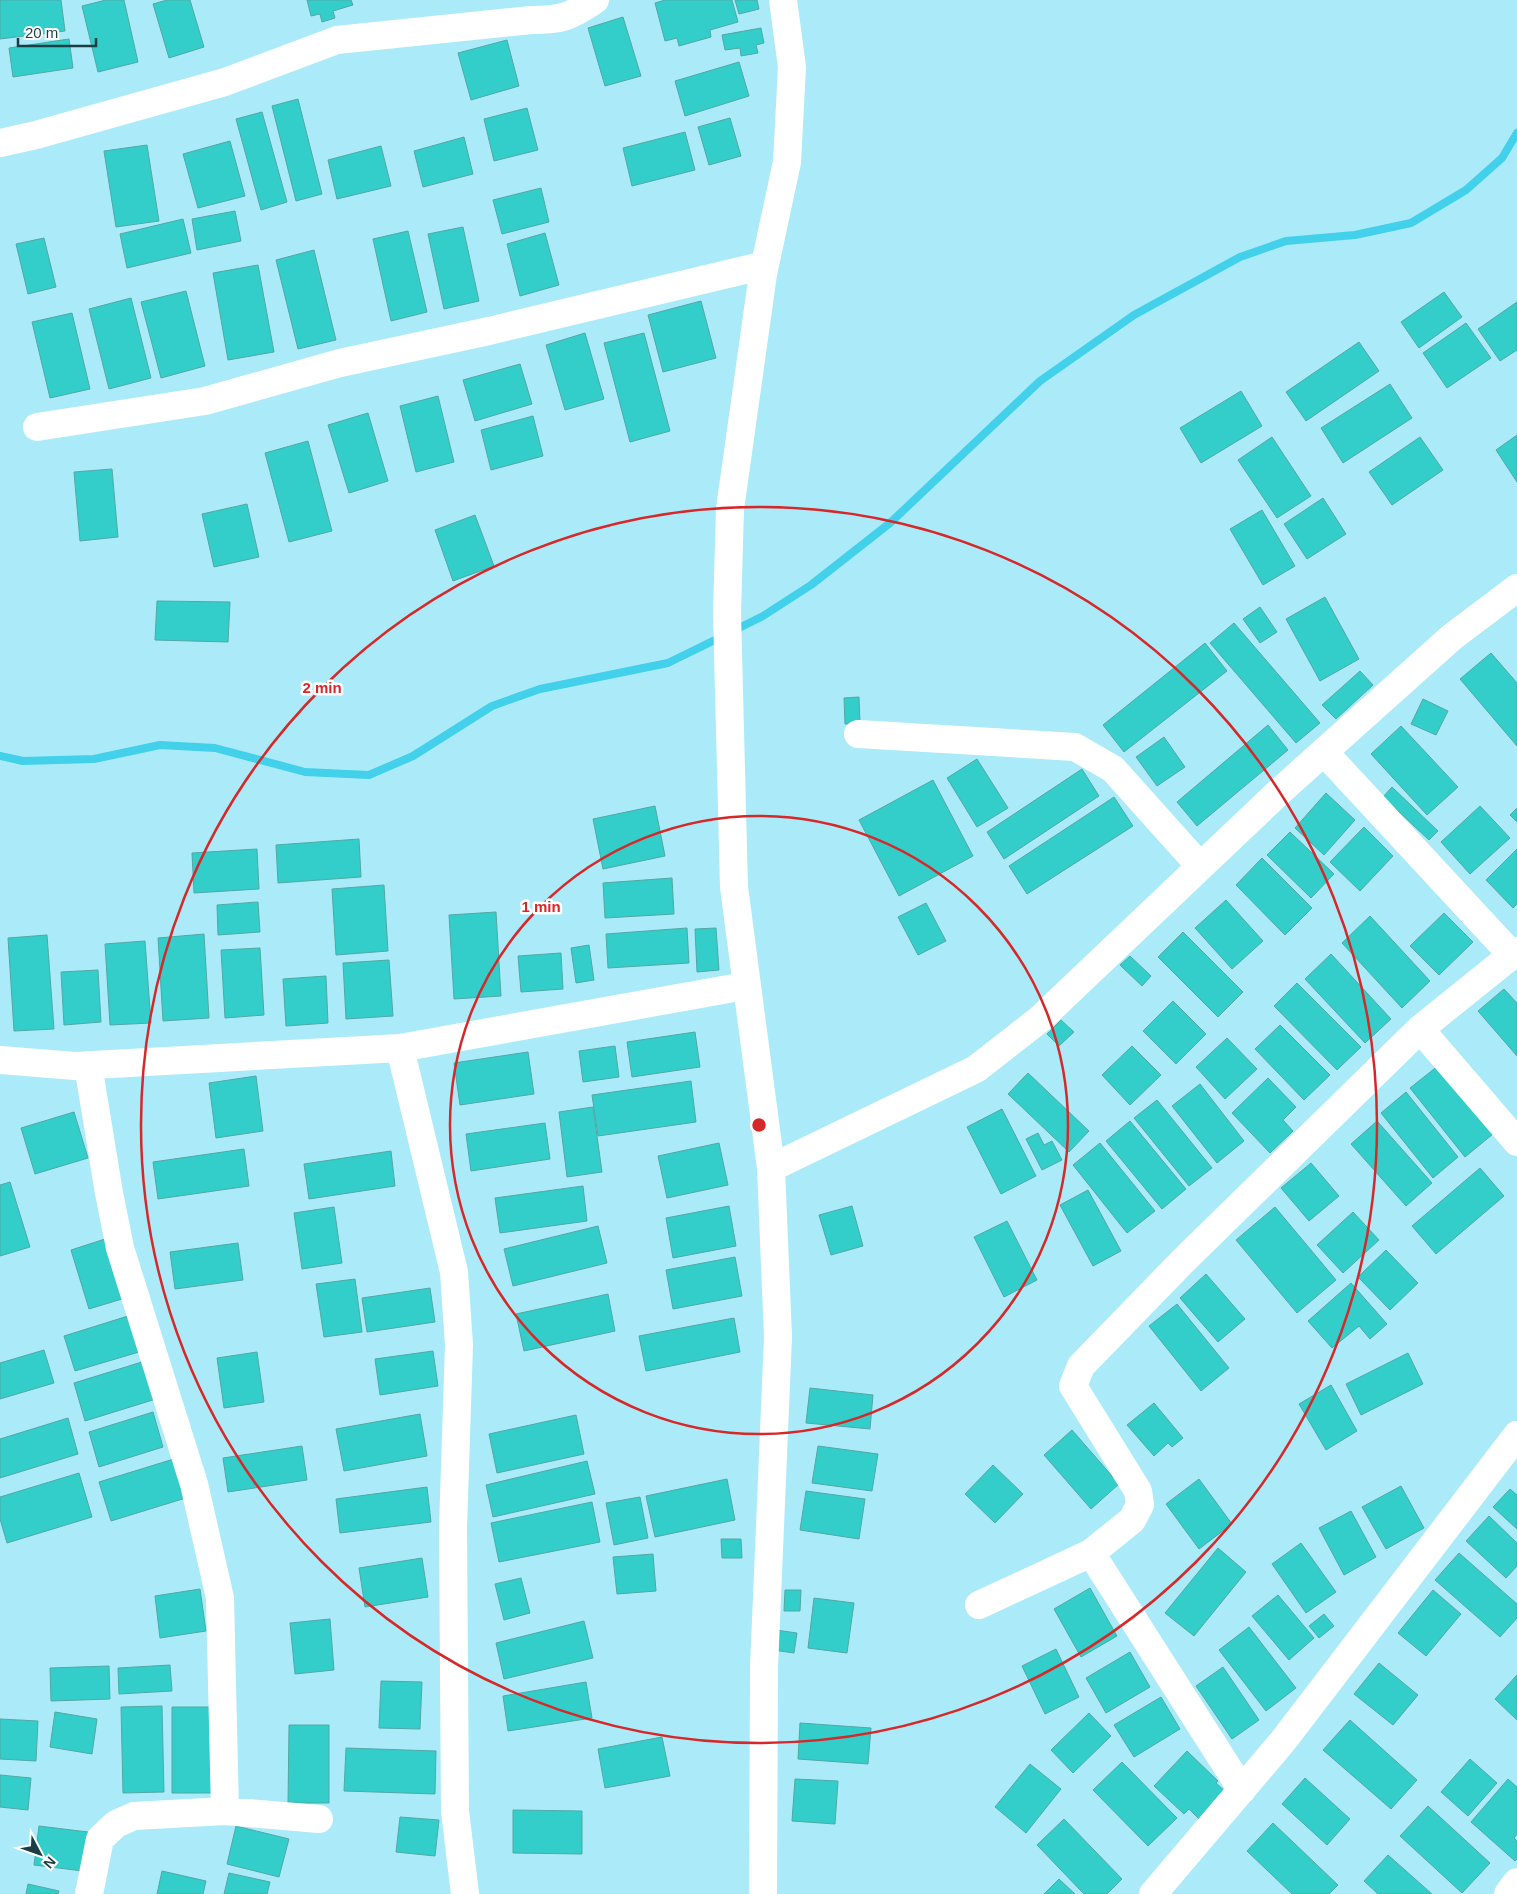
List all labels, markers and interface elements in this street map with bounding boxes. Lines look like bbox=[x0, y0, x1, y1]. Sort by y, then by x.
scale bar bbox=[18, 15, 95, 47]
text: 20 m bbox=[25, 24, 58, 41]
text: 2 min bbox=[302, 679, 342, 696]
text: 1 min bbox=[521, 898, 561, 915]
centre of rings bbox=[750, 1116, 768, 1134]
north arrow bbox=[15, 1829, 65, 1879]
text: N bbox=[40, 1853, 59, 1872]

